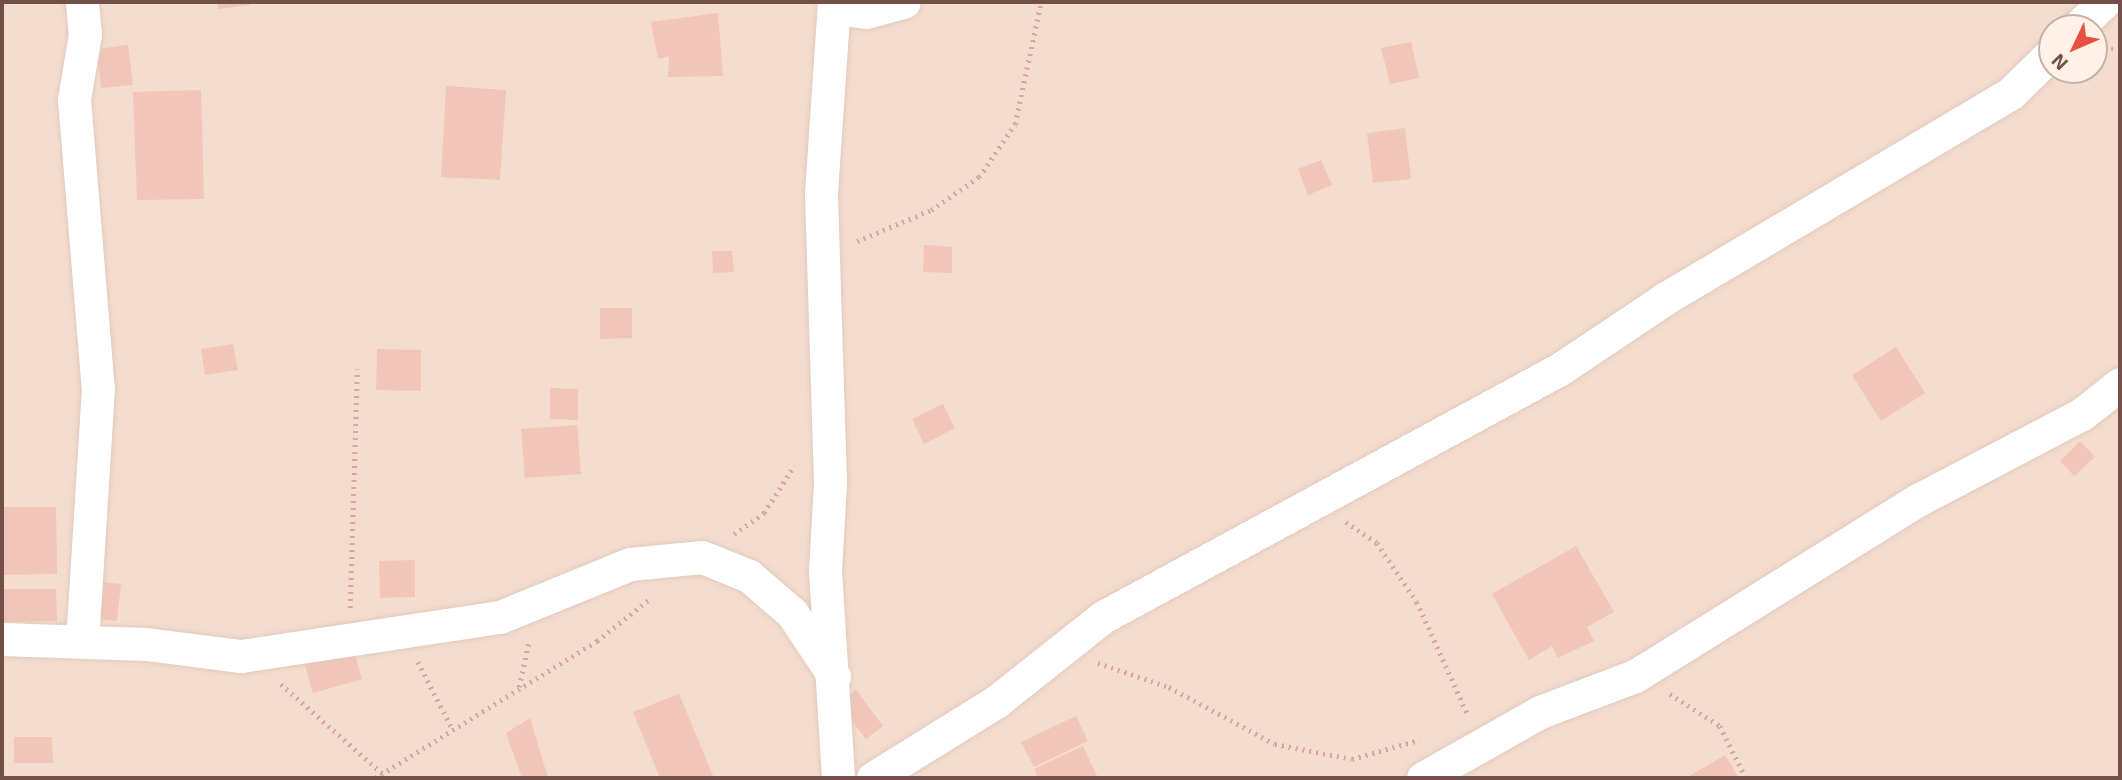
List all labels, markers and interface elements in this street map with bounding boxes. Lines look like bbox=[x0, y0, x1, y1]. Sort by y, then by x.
north arrow bbox=[2038, 14, 2108, 84]
text: N bbox=[2046, 50, 2072, 75]

